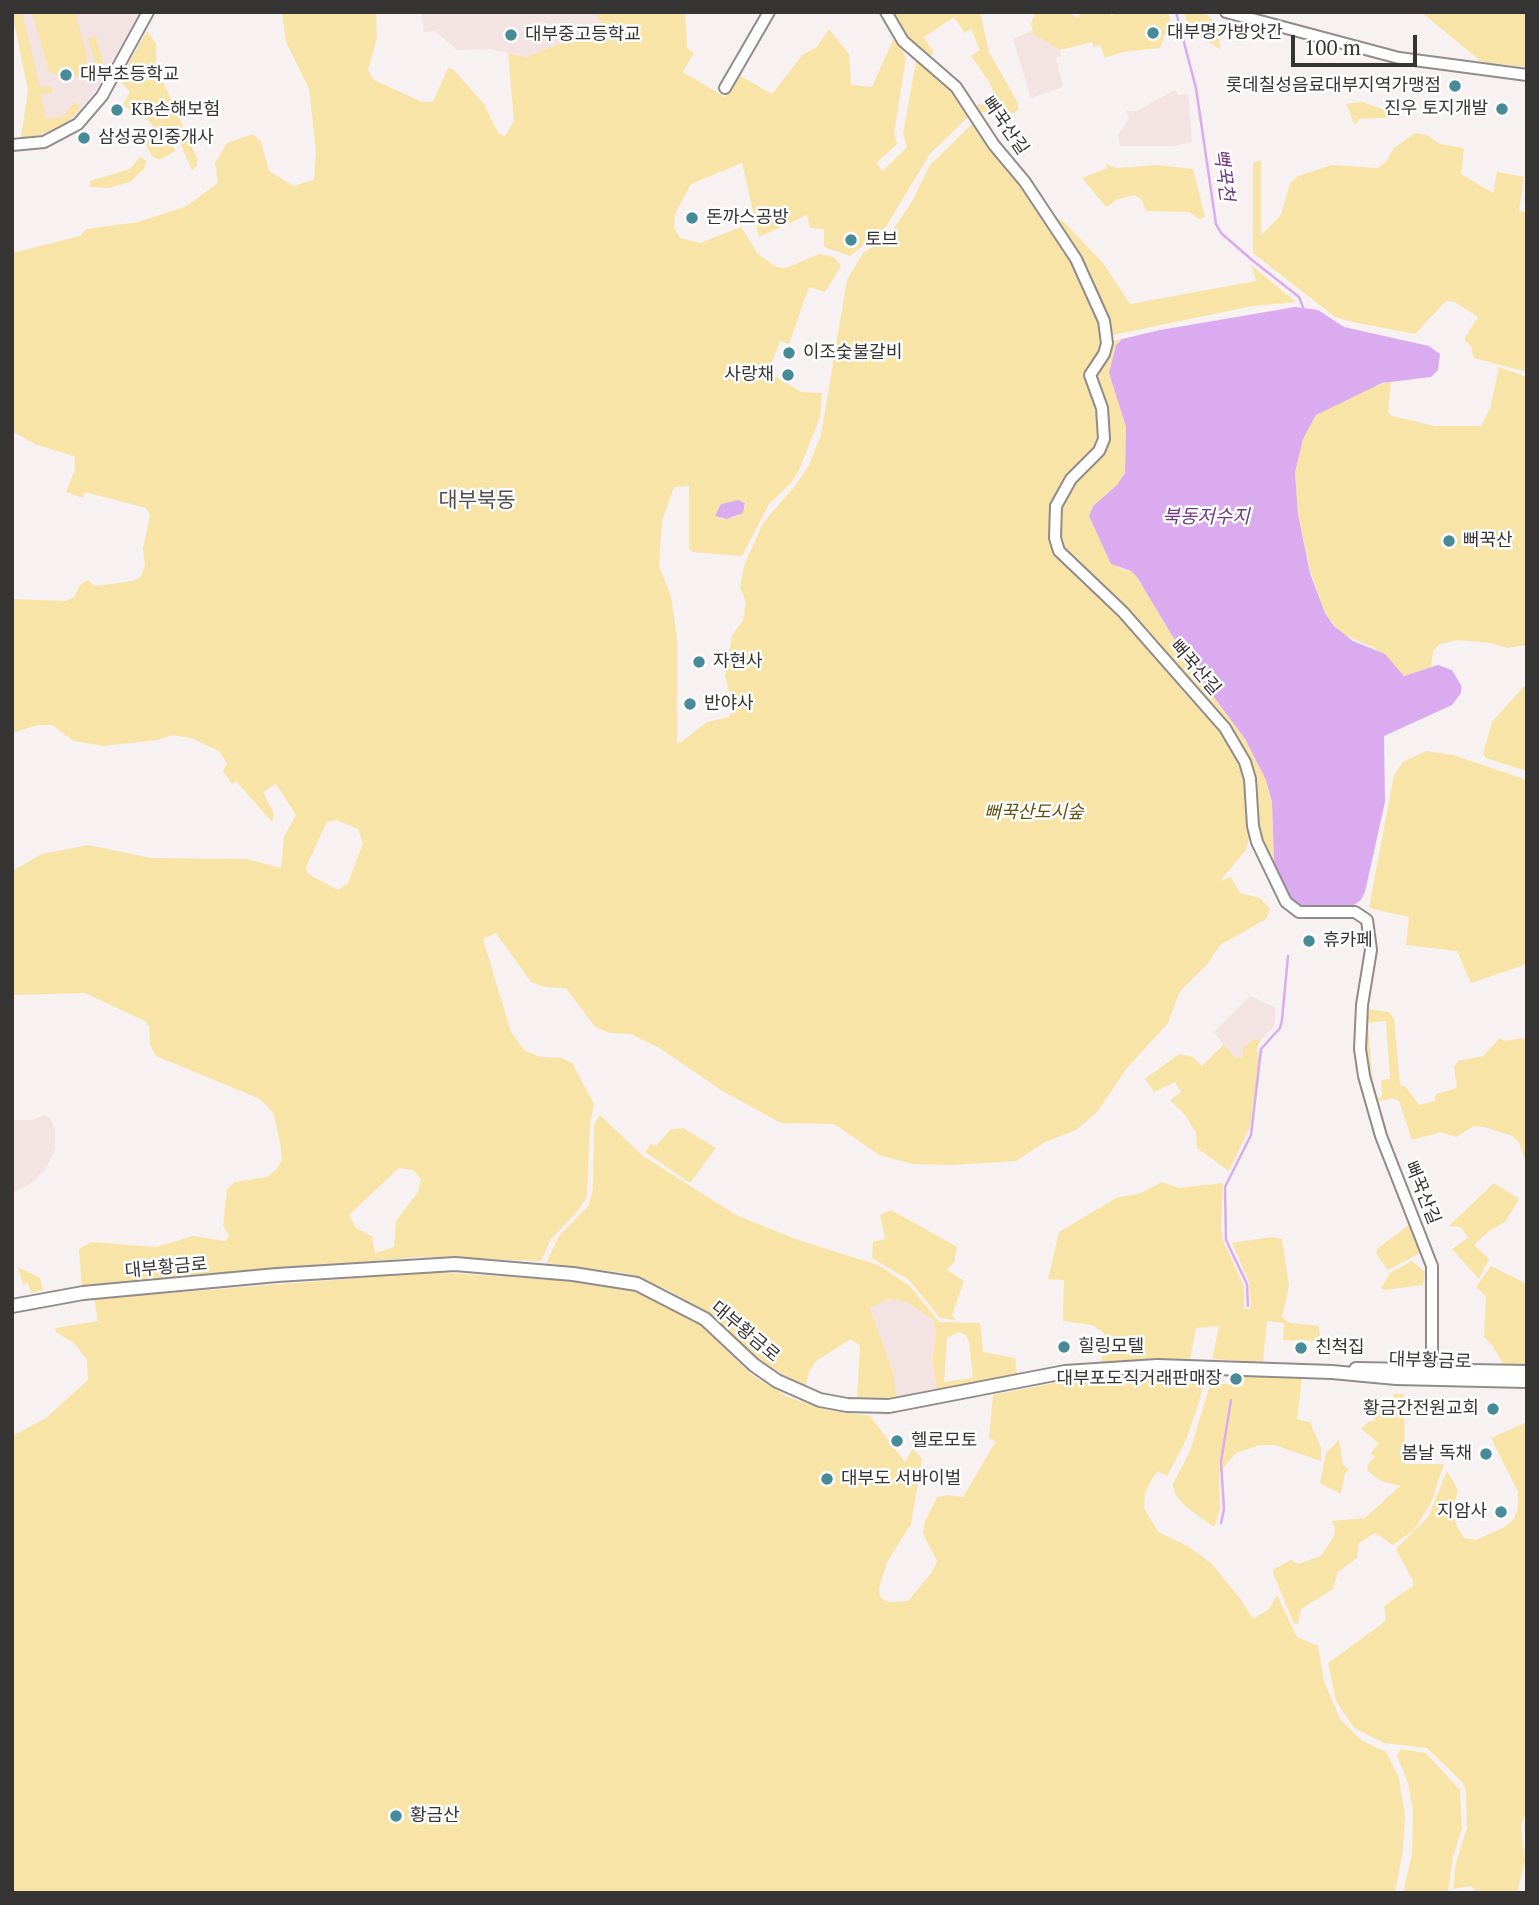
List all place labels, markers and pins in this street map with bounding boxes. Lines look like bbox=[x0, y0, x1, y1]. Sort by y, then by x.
place label: 대부명가방앗간 bbox=[1167, 22, 1283, 44]
place label: 대부중고등학교 bbox=[525, 24, 641, 46]
marker: 대부명가방앗간 bbox=[1145, 25, 1161, 41]
marker: 대부중고등학교 bbox=[503, 27, 519, 43]
place label: 대부초등학교 bbox=[80, 64, 179, 86]
marker: 대부초등학교 bbox=[58, 67, 74, 83]
place label: 롯데칠성음료대부지역가맹점 bbox=[1226, 75, 1441, 97]
marker: 롯데칠성음료대부지역가맹점 bbox=[1447, 78, 1463, 94]
place label: 진우 토지개발 bbox=[1384, 98, 1488, 120]
place label: KB손해보험 bbox=[131, 99, 220, 121]
marker: 진우 토지개발 bbox=[1494, 101, 1510, 117]
marker: KB손해보험 bbox=[109, 102, 125, 118]
place label: 삼성공인중개사 bbox=[98, 127, 214, 149]
marker: 삼성공인중개사 bbox=[76, 130, 92, 146]
place label: 돈까스공방 bbox=[706, 207, 789, 229]
marker: 돈까스공방 bbox=[684, 210, 700, 226]
place label: 토브 bbox=[865, 229, 898, 251]
marker: 토브 bbox=[843, 232, 859, 248]
place label: 이조숯불갈비 bbox=[803, 342, 902, 364]
marker: 이조숯불갈비 bbox=[781, 345, 797, 361]
place label: 사랑채 bbox=[724, 364, 774, 386]
marker: 사랑채 bbox=[780, 367, 796, 383]
place label: 뻐꾹산 bbox=[1463, 530, 1513, 552]
marker: 뻐꾹산 bbox=[1441, 533, 1457, 549]
place label: 자현사 bbox=[713, 651, 763, 673]
marker: 자현사 bbox=[691, 654, 707, 670]
place label: 반야사 bbox=[704, 693, 754, 715]
marker: 반야사 bbox=[682, 696, 698, 712]
place label: 휴카페 bbox=[1323, 930, 1373, 952]
marker: 휴카페 bbox=[1301, 933, 1317, 949]
place label: 힐링모텔 bbox=[1078, 1336, 1144, 1358]
place label: 친척집 bbox=[1315, 1337, 1365, 1359]
marker: 힐링모텔 bbox=[1056, 1339, 1072, 1355]
marker: 친척집 bbox=[1293, 1340, 1309, 1356]
place label: 대부포도직거래판매장 bbox=[1056, 1368, 1222, 1390]
marker: 대부포도직거래판매장 bbox=[1228, 1371, 1244, 1387]
place label: 황금간전원교회 bbox=[1363, 1398, 1479, 1420]
marker: 황금간전원교회 bbox=[1485, 1401, 1501, 1417]
place label: 헬로모토 bbox=[911, 1430, 977, 1452]
marker: 헬로모토 bbox=[889, 1433, 905, 1449]
place label: 봄날 독채 bbox=[1401, 1443, 1472, 1465]
marker: 봄날 독채 bbox=[1478, 1446, 1494, 1462]
place label: 대부도 서바이벌 bbox=[841, 1468, 961, 1490]
marker: 대부도 서바이벌 bbox=[819, 1471, 835, 1487]
place label: 지암사 bbox=[1437, 1501, 1487, 1523]
marker: 지암사 bbox=[1493, 1504, 1509, 1520]
place label: 황금산 bbox=[410, 1805, 460, 1827]
marker: 황금산 bbox=[388, 1808, 404, 1824]

